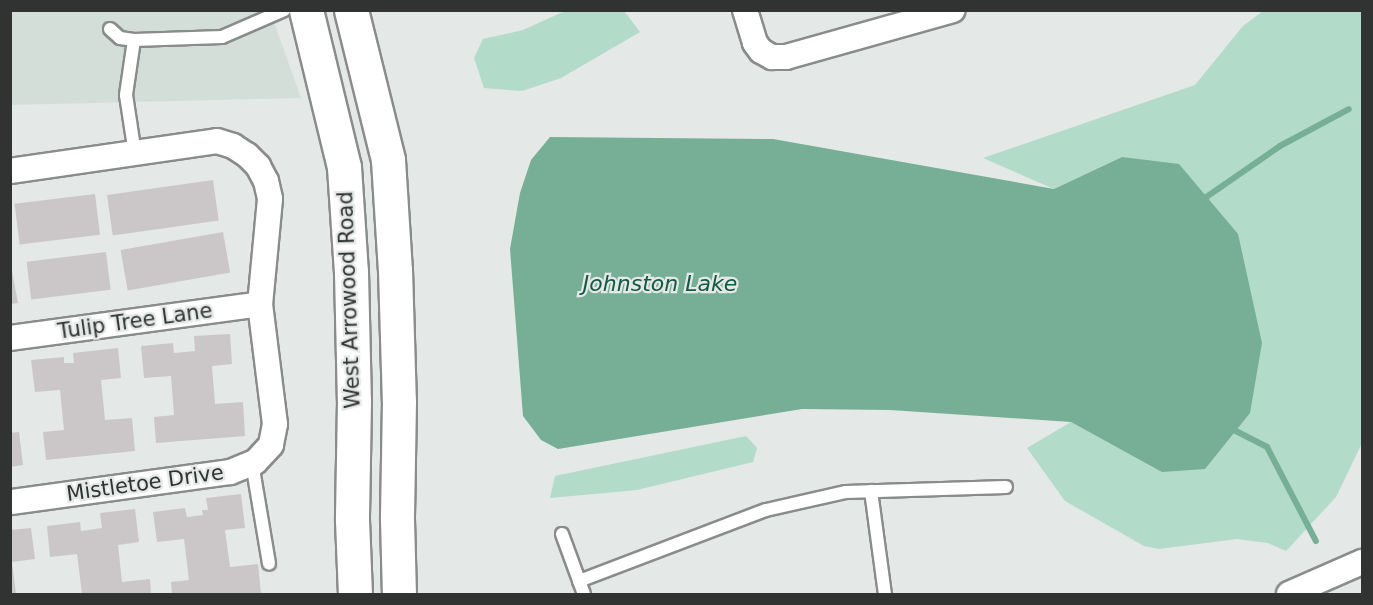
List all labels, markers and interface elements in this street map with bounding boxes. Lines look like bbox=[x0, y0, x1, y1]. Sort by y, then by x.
street label: West Arrowood Road bbox=[333, 191, 365, 409]
water label: Johnston Lake bbox=[583, 271, 737, 297]
street label: Tulip Tree Lane bbox=[56, 298, 214, 344]
street label: Mistletoe Drive bbox=[65, 459, 225, 507]

